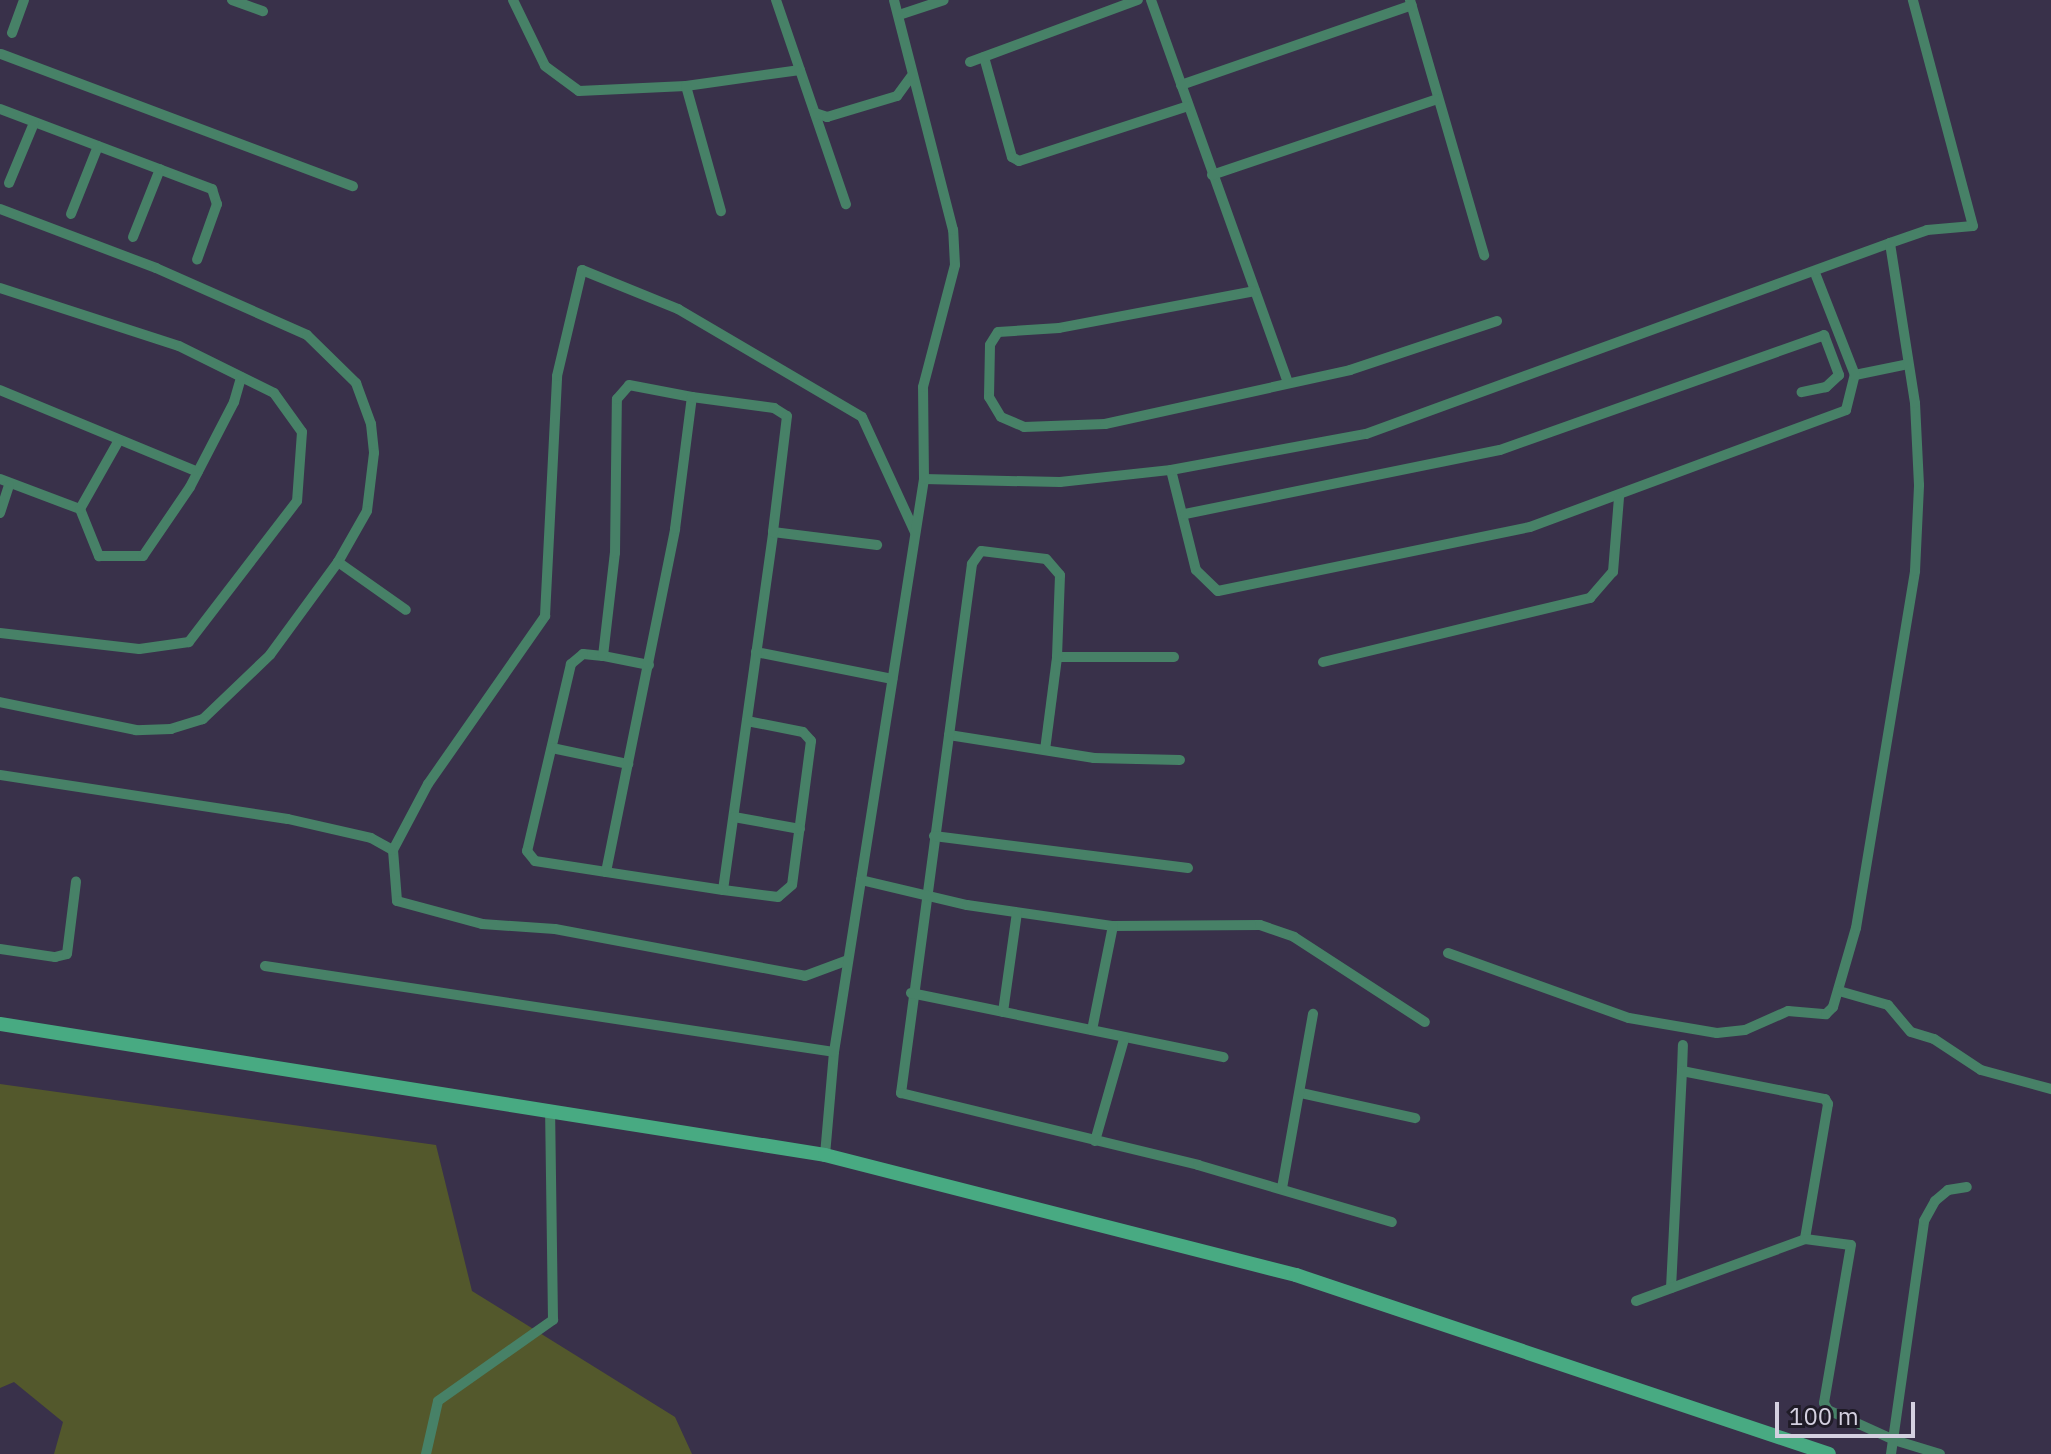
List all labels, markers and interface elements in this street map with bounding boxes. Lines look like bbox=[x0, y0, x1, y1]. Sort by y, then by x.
scale bar bbox=[1779, 1386, 1919, 1436]
text: 100 m bbox=[1789, 1400, 1859, 1432]

